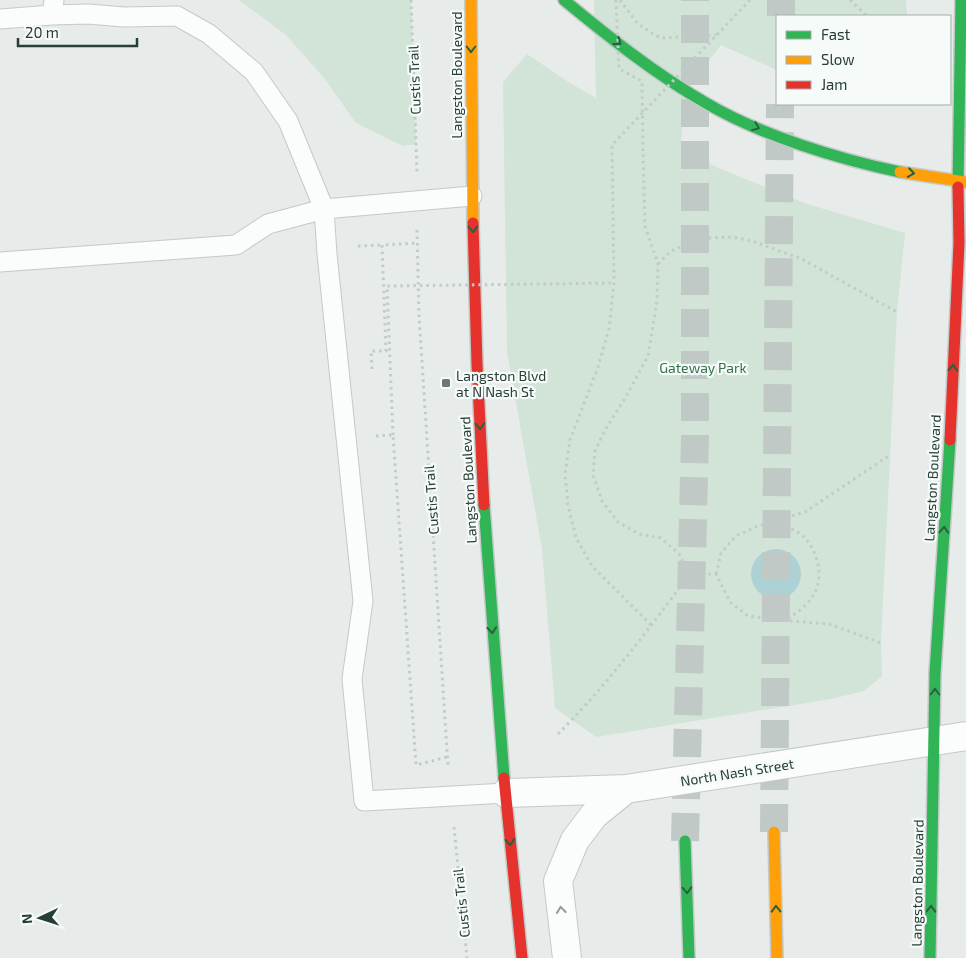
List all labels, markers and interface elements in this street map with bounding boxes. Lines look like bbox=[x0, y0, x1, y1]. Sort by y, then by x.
street label: Langston Boulevard bbox=[448, 11, 465, 139]
scale bar bbox=[18, 15, 136, 47]
legend bbox=[776, 15, 951, 105]
text: 20 m bbox=[25, 23, 59, 41]
text: Fast bbox=[821, 25, 851, 43]
one-way arrow bbox=[612, 37, 621, 45]
street label: Custis Trail bbox=[404, 44, 424, 115]
one-way arrow bbox=[466, 45, 476, 53]
text: Slow bbox=[821, 50, 855, 68]
text: Jam bbox=[821, 75, 847, 93]
one-way arrow bbox=[751, 121, 760, 131]
one-way arrow bbox=[907, 168, 916, 178]
one-way arrow bbox=[468, 225, 478, 233]
park label: Gateway Park bbox=[659, 359, 747, 376]
one-way arrow bbox=[948, 364, 959, 372]
place label: Langston Blvd at N Nash St bbox=[456, 367, 546, 400]
marker: Langston Blvd at N Nash St bbox=[440, 377, 452, 389]
street label: Langston Boulevard bbox=[920, 414, 944, 542]
street label: Langston Boulevard bbox=[456, 416, 480, 544]
one-way arrow bbox=[475, 422, 486, 430]
street label: Custis Trail bbox=[420, 464, 442, 535]
one-way arrow bbox=[938, 526, 949, 534]
one-way arrow bbox=[487, 626, 498, 634]
one-way arrow bbox=[930, 688, 940, 696]
street label: North Nash Street bbox=[679, 755, 795, 789]
street label: Langston Boulevard bbox=[907, 819, 927, 947]
one-way arrow bbox=[505, 838, 516, 846]
street label: Custis Trail bbox=[449, 867, 473, 938]
one-way arrow bbox=[682, 886, 692, 894]
north arrow bbox=[15, 893, 65, 943]
one-way arrow bbox=[556, 905, 567, 913]
one-way arrow bbox=[771, 905, 781, 913]
one-way arrow bbox=[926, 905, 936, 913]
text: N bbox=[18, 913, 35, 925]

